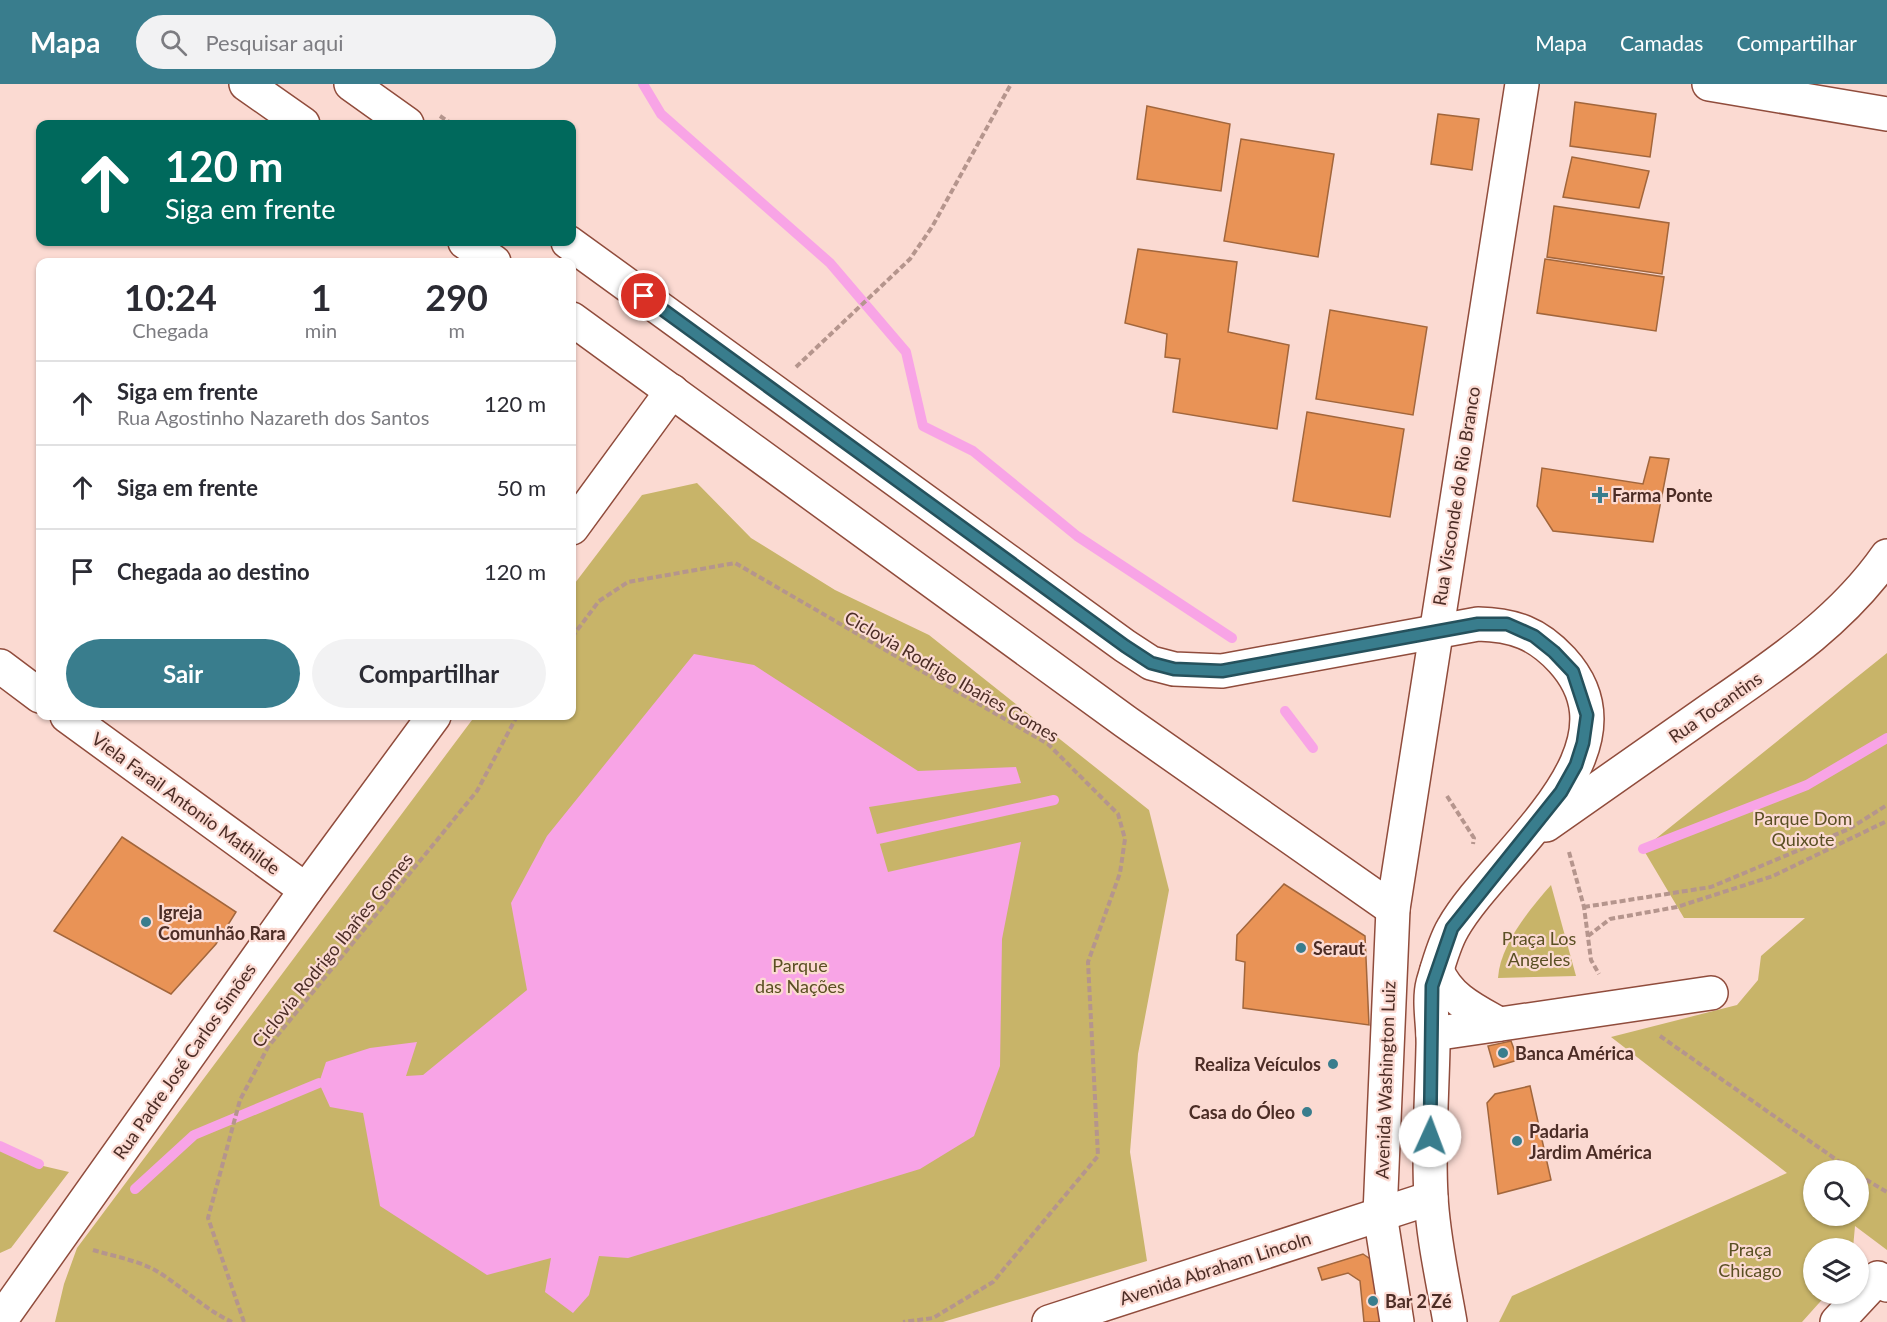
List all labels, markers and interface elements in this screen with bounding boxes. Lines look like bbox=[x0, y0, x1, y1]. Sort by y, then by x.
search box bbox=[136, 15, 556, 69]
text: Mapa bbox=[30, 25, 100, 59]
icon: search bbox=[157, 26, 190, 59]
text: Pesquisar aqui bbox=[205, 29, 344, 56]
text: Mapa bbox=[1535, 30, 1587, 55]
text: Camadas bbox=[1620, 30, 1703, 55]
text: Compartilhar bbox=[1736, 30, 1857, 55]
text: 120 m bbox=[165, 141, 283, 191]
icon: ahead bbox=[66, 144, 144, 222]
text: Siga em frente bbox=[165, 192, 336, 225]
pin bbox=[618, 270, 669, 321]
text: 10:24 bbox=[124, 275, 217, 319]
text: 1 bbox=[311, 275, 332, 319]
text: 290 bbox=[425, 275, 488, 319]
icon: arrive bbox=[627, 279, 660, 312]
text: Chegada bbox=[132, 318, 209, 342]
text: min bbox=[305, 318, 337, 342]
text: m bbox=[448, 318, 465, 342]
text: Siga em frente bbox=[117, 378, 258, 405]
street label: Rua Visconde do Rio Branco bbox=[1428, 385, 1484, 607]
icon: ahead bbox=[66, 387, 99, 420]
text: 120 m bbox=[484, 390, 546, 417]
text: Rua Agostinho Nazareth dos Santos bbox=[117, 405, 429, 429]
icon: ahead bbox=[66, 471, 99, 504]
text: Siga em frente bbox=[117, 474, 258, 501]
text: 50 m bbox=[497, 474, 546, 501]
place label: Farma Ponte bbox=[1612, 484, 1713, 506]
marker: Farma Ponte bbox=[1593, 488, 1607, 502]
icon: arrive bbox=[66, 555, 99, 588]
text: Chegada ao destino bbox=[117, 558, 310, 585]
text: 120 m bbox=[484, 558, 546, 585]
street label: Ciclovia Rodrigo Ibañes Gomes bbox=[841, 606, 1063, 746]
button: Sair bbox=[66, 639, 300, 708]
button: Compartilhar bbox=[312, 639, 546, 708]
street label: Rua Tocantins bbox=[1664, 667, 1766, 747]
street label: Viela Farail Antonio Mathilde bbox=[88, 727, 284, 879]
park label: Parque Dom Quixote bbox=[1754, 807, 1852, 850]
street label: Ciclovia Rodrigo Ibañes Gomes bbox=[247, 848, 417, 1052]
place label: Igreja Comunhão Rara bbox=[158, 901, 286, 944]
marker: Igreja Comunhão Rara bbox=[139, 915, 153, 929]
park label: Praça Los Angeles bbox=[1502, 927, 1577, 970]
place label: Seraut bbox=[1313, 937, 1365, 959]
marker: Seraut bbox=[1294, 941, 1308, 955]
park label: Parque das Nações bbox=[755, 954, 845, 997]
street label: Rua Padre José Carlos Simões bbox=[108, 959, 260, 1163]
street label: Avenida Washington Luiz bbox=[1371, 980, 1399, 1180]
place label: Banca América bbox=[1515, 1042, 1634, 1064]
marker: Banca América bbox=[1496, 1046, 1510, 1060]
place label: Realiza Veículos bbox=[1194, 1053, 1321, 1075]
marker: Realiza Veículos bbox=[1326, 1057, 1340, 1071]
place label: Casa do Óleo bbox=[1189, 1101, 1295, 1123]
position arrow bbox=[1398, 1104, 1462, 1168]
marker: Casa do Óleo bbox=[1300, 1105, 1314, 1119]
place label: Padaria Jardim América bbox=[1529, 1120, 1652, 1163]
marker: Padaria Jardim América bbox=[1510, 1134, 1524, 1148]
map controls bbox=[1803, 1160, 1869, 1304]
button: search bbox=[1803, 1160, 1869, 1226]
street label: Avenida Abraham Lincoln bbox=[1117, 1227, 1313, 1309]
park label: Praça Chicago bbox=[1718, 1238, 1782, 1281]
button: layers bbox=[1803, 1238, 1869, 1304]
place label: Bar 2 Zé bbox=[1385, 1290, 1452, 1312]
marker: Bar 2 Zé bbox=[1366, 1294, 1380, 1308]

